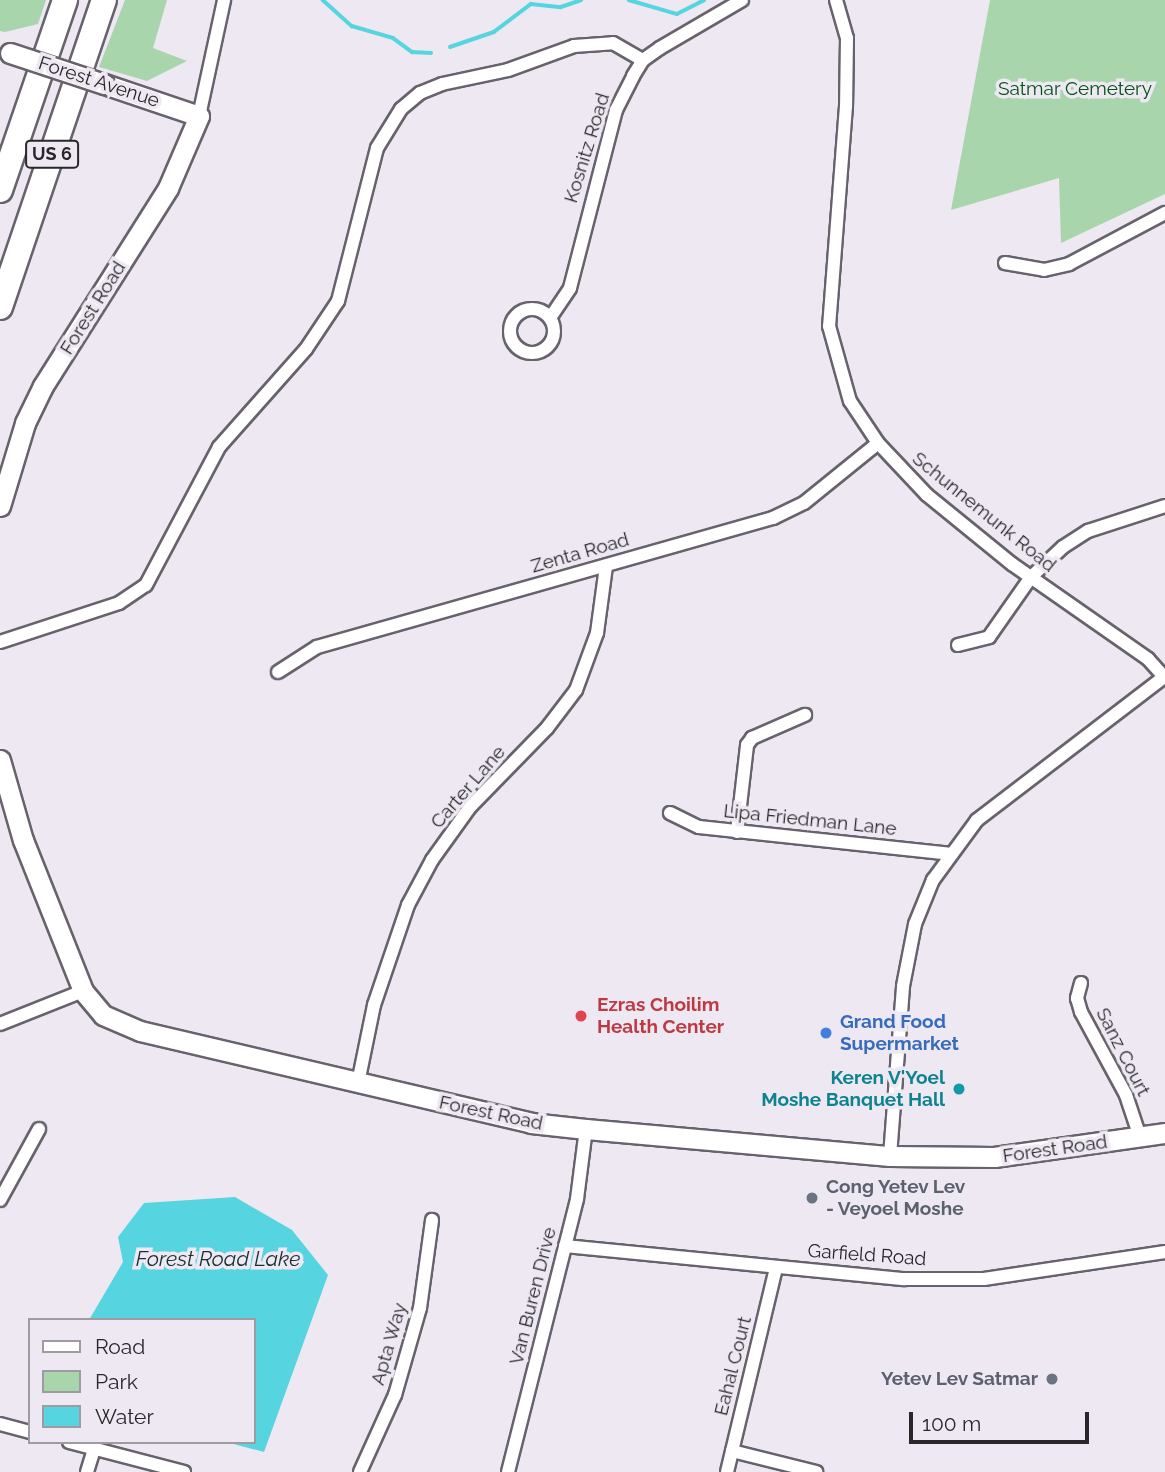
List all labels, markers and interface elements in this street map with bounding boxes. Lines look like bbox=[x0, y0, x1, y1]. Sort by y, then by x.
street label: Forest Avenue bbox=[35, 52, 163, 112]
park label: Satmar Cemetery bbox=[998, 78, 1152, 100]
street label: Kosnitz Road bbox=[560, 90, 614, 206]
road number: US 6 bbox=[24, 140, 80, 168]
street label: Forest Road bbox=[55, 257, 131, 359]
street label: Schunnemunk Road bbox=[908, 447, 1060, 577]
street label: Zenta Road bbox=[528, 528, 632, 578]
street label: Carter Lane bbox=[426, 741, 510, 833]
street label: Lipa Friedman Lane bbox=[722, 800, 898, 840]
place label: Ezras Choilim Health Center bbox=[597, 994, 724, 1038]
street label: Sanz Court bbox=[1091, 1004, 1155, 1100]
marker: Ezras Choilim Health Center bbox=[571, 1006, 591, 1026]
place label: Grand Food Supermarket bbox=[840, 1011, 959, 1055]
marker: Grand Food Supermarket bbox=[818, 1025, 834, 1041]
place label: Keren V'Yoel Moshe Banquet Hall bbox=[761, 1067, 945, 1111]
marker: Keren V'Yoel Moshe Banquet Hall bbox=[951, 1081, 967, 1097]
street label: Forest Road bbox=[437, 1091, 545, 1135]
street label: Forest Road bbox=[1001, 1130, 1109, 1168]
place label: Cong Yetev Lev - Veyoel Moshe bbox=[826, 1176, 966, 1220]
marker: Cong Yetev Lev - Veyoel Moshe bbox=[804, 1190, 820, 1206]
street label: Van Buren Drive bbox=[505, 1225, 561, 1367]
street label: Garfield Road bbox=[807, 1239, 927, 1271]
water label: Forest Road Lake bbox=[136, 1246, 300, 1272]
street label: Apta Way bbox=[366, 1300, 412, 1388]
street label: Eahal Court bbox=[710, 1314, 756, 1418]
legend bbox=[28, 1318, 256, 1444]
text: Road bbox=[95, 1334, 145, 1359]
place label: Yetev Lev Satmar bbox=[880, 1368, 1038, 1390]
text: Park bbox=[95, 1369, 138, 1394]
marker: Yetev Lev Satmar bbox=[1044, 1371, 1060, 1387]
scale bar bbox=[913, 1398, 1093, 1442]
text: Water bbox=[95, 1404, 154, 1429]
text: 100 m bbox=[922, 1411, 981, 1436]

